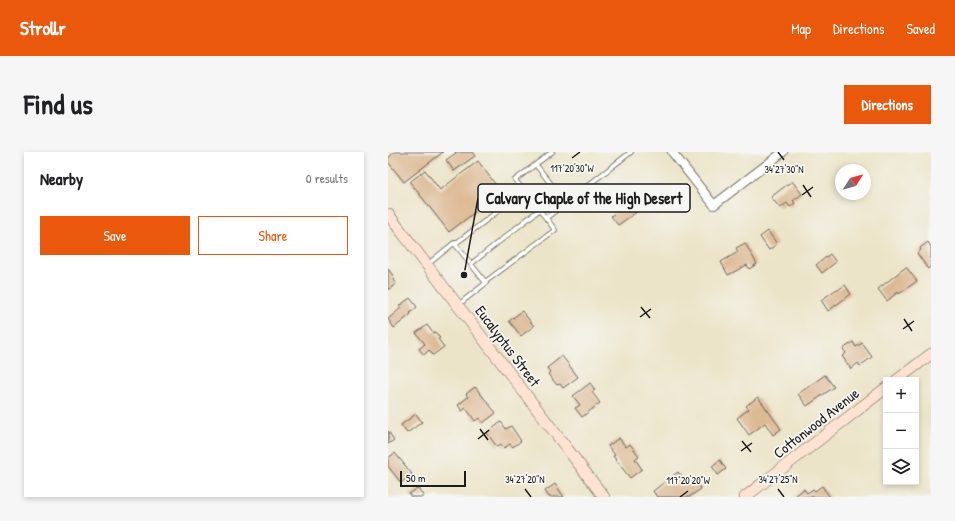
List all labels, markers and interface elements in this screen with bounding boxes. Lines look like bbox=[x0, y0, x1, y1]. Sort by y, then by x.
text: Strollr bbox=[20, 15, 66, 41]
text: Map bbox=[791, 19, 811, 38]
text: Directions bbox=[833, 19, 884, 38]
text: Saved bbox=[906, 19, 935, 38]
text: Find us bbox=[24, 85, 93, 123]
button: Directions bbox=[844, 85, 931, 124]
text: 117°20'30"W bbox=[550, 162, 595, 175]
text: 34°27'30"N bbox=[764, 163, 804, 176]
north arrow bbox=[835, 164, 871, 200]
text: Nearby bbox=[40, 167, 83, 190]
text: 0 results bbox=[306, 169, 348, 187]
callout: Calvary Chaple of the High Desert bbox=[478, 184, 690, 212]
text: Calvary Chaple of the High Desert bbox=[486, 187, 683, 210]
button: Save bbox=[40, 216, 190, 255]
button: Share bbox=[198, 216, 348, 255]
street label: Eucalyptus Street bbox=[471, 301, 546, 391]
map controls bbox=[883, 377, 919, 485]
button: + bbox=[883, 377, 919, 413]
street label: Cottonwood Avenue bbox=[769, 383, 863, 463]
button: − bbox=[883, 413, 919, 449]
button: layers bbox=[883, 449, 919, 485]
scale bar bbox=[400, 469, 466, 488]
text: 50 m bbox=[406, 471, 426, 485]
text: 34°27'20"N bbox=[505, 473, 545, 486]
text: 34°27'25"N bbox=[758, 473, 798, 486]
text: 117°20'20"W bbox=[666, 474, 711, 487]

